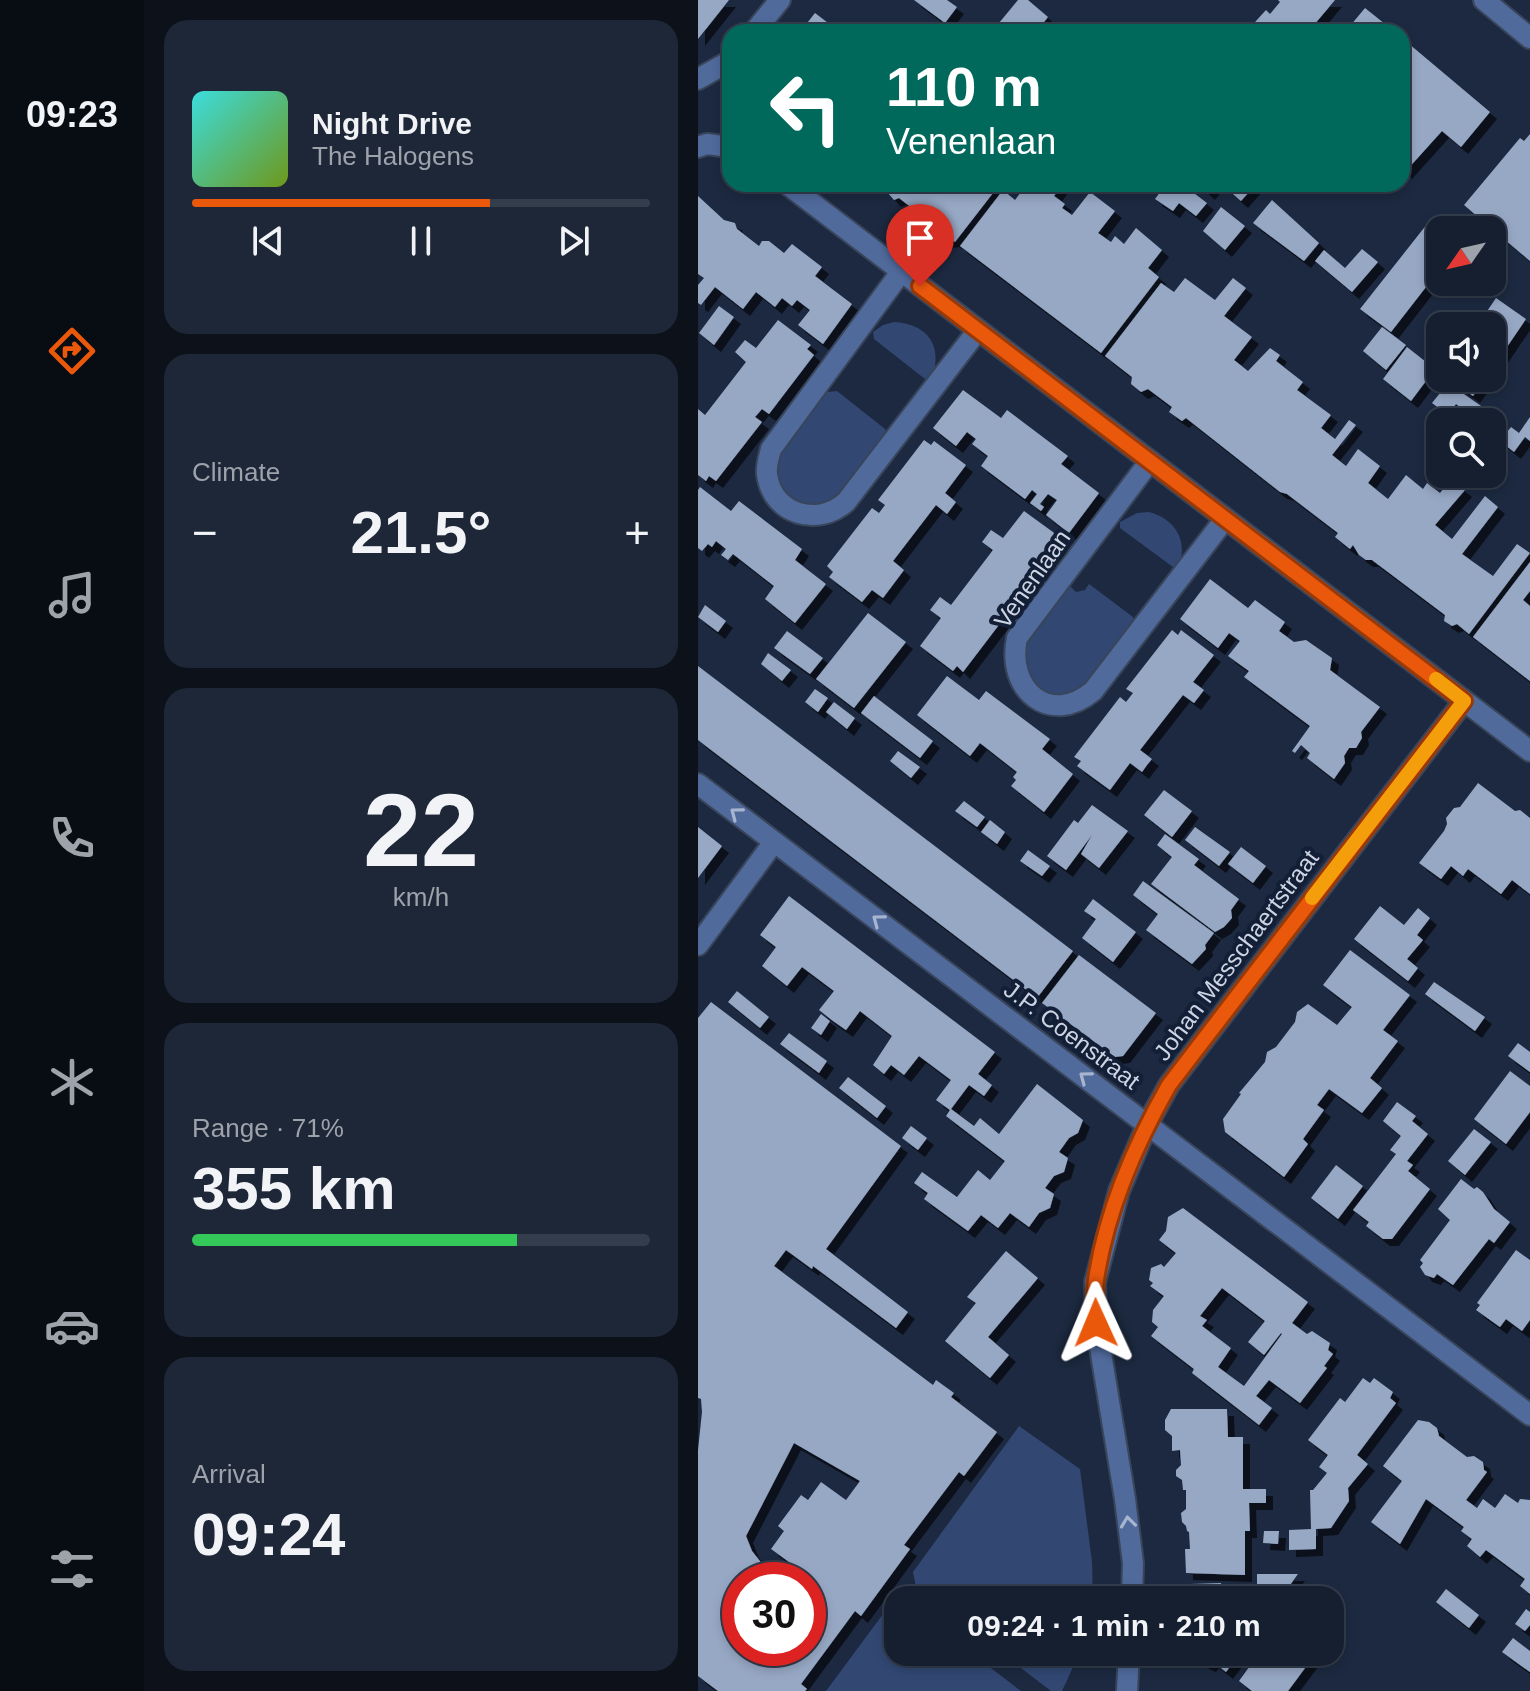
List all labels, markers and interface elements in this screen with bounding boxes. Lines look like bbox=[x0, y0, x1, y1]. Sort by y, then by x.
text: 110 m bbox=[886, 55, 1042, 118]
icon: left bbox=[754, 56, 858, 160]
text: 09:23 bbox=[26, 94, 118, 135]
text: Night Drive bbox=[312, 107, 472, 140]
text: Venenlaan bbox=[886, 121, 1056, 162]
text: The Halogens bbox=[312, 141, 474, 171]
pin bbox=[886, 204, 954, 286]
icon: arrive bbox=[898, 216, 942, 260]
north arrow bbox=[1426, 216, 1506, 296]
map controls bbox=[1426, 216, 1506, 488]
icon: previous bbox=[246, 219, 290, 263]
icon: pause bbox=[399, 219, 443, 263]
icon: next bbox=[552, 219, 596, 263]
button: sound bbox=[1426, 312, 1506, 392]
icon: directions bbox=[44, 323, 100, 379]
button: search bbox=[1426, 408, 1506, 488]
text: Climate bbox=[192, 457, 280, 487]
text: 21.5° bbox=[351, 499, 491, 566]
text: − bbox=[192, 508, 218, 557]
text: + bbox=[624, 508, 650, 557]
street label: Venenlaan bbox=[988, 525, 1076, 633]
icon: music bbox=[44, 567, 100, 623]
text: 22 bbox=[363, 772, 479, 888]
one-way arrow bbox=[730, 808, 745, 822]
icon: phone bbox=[44, 810, 100, 866]
street label: Johan Messchaertstraat bbox=[1148, 844, 1324, 1065]
text: km/h bbox=[393, 882, 449, 912]
one-way arrow bbox=[872, 916, 887, 930]
street label: J.P. Coenstraat bbox=[999, 975, 1145, 1095]
icon: climate bbox=[44, 1054, 100, 1110]
one-way arrow bbox=[1079, 1073, 1094, 1087]
text: Range · 71% bbox=[192, 1113, 344, 1143]
text: 355 km bbox=[192, 1155, 396, 1222]
position arrow bbox=[1054, 1281, 1138, 1365]
icon: car bbox=[44, 1298, 100, 1354]
text: Arrival bbox=[192, 1459, 266, 1489]
text: 09:24 bbox=[192, 1501, 345, 1568]
one-way arrow bbox=[1120, 1515, 1137, 1528]
icon: filters bbox=[44, 1541, 100, 1597]
speed limit sign: 30 bbox=[722, 1562, 826, 1666]
text: 09:24 · 1 min · 210 m bbox=[967, 1609, 1261, 1642]

